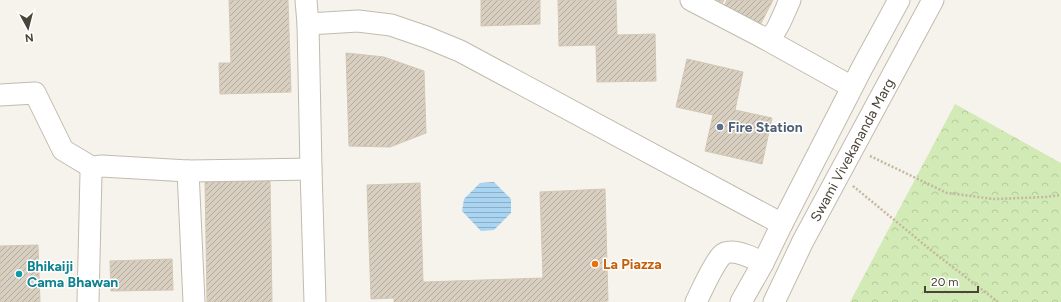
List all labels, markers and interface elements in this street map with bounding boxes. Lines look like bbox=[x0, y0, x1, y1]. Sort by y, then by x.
north arrow bbox=[8, 8, 48, 48]
text: N bbox=[24, 30, 34, 44]
street label: Swami Vivekananda Marg bbox=[807, 76, 898, 225]
place label: Fire Station bbox=[728, 119, 803, 136]
marker: Fire Station bbox=[715, 122, 725, 132]
place label: La Piazza bbox=[603, 256, 662, 273]
place label: Bhikaiji Cama Bhawan bbox=[27, 258, 118, 291]
marker: La Piazza bbox=[590, 259, 600, 269]
scale bar bbox=[925, 268, 978, 294]
marker: Bhikaiji Cama Bhawan bbox=[14, 269, 24, 279]
text: 20 m bbox=[931, 275, 959, 289]

